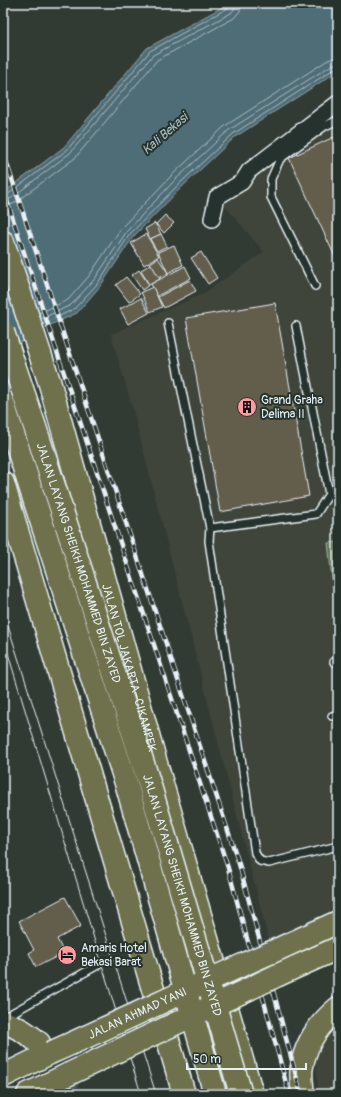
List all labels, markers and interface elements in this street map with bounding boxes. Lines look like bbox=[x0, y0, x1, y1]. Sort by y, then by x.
water label: Kali Bekasi bbox=[139, 108, 193, 158]
place label: Grand Graha Delima II bbox=[261, 393, 323, 422]
building icon: Grand Graha Delima II bbox=[236, 396, 258, 418]
street label: JALAN LAYANG SHEIKH MOHAMMED BIN ZAYED bbox=[33, 441, 124, 685]
street label: JALAN TOL JAKARTA–CIKAMPEK bbox=[99, 582, 160, 753]
street label: JALAN LAYANG SHEIKH MOHAMMED BIN ZAYED bbox=[139, 772, 225, 1018]
place label: Amaris Hotel Bekasi Barat bbox=[81, 941, 147, 970]
hotel icon: Amaris Hotel Bekasi Barat bbox=[56, 944, 78, 966]
street label: JALAN AHMAD YANI bbox=[86, 984, 189, 1042]
scale bar bbox=[187, 1045, 306, 1071]
text: 50 m bbox=[193, 1052, 221, 1067]

